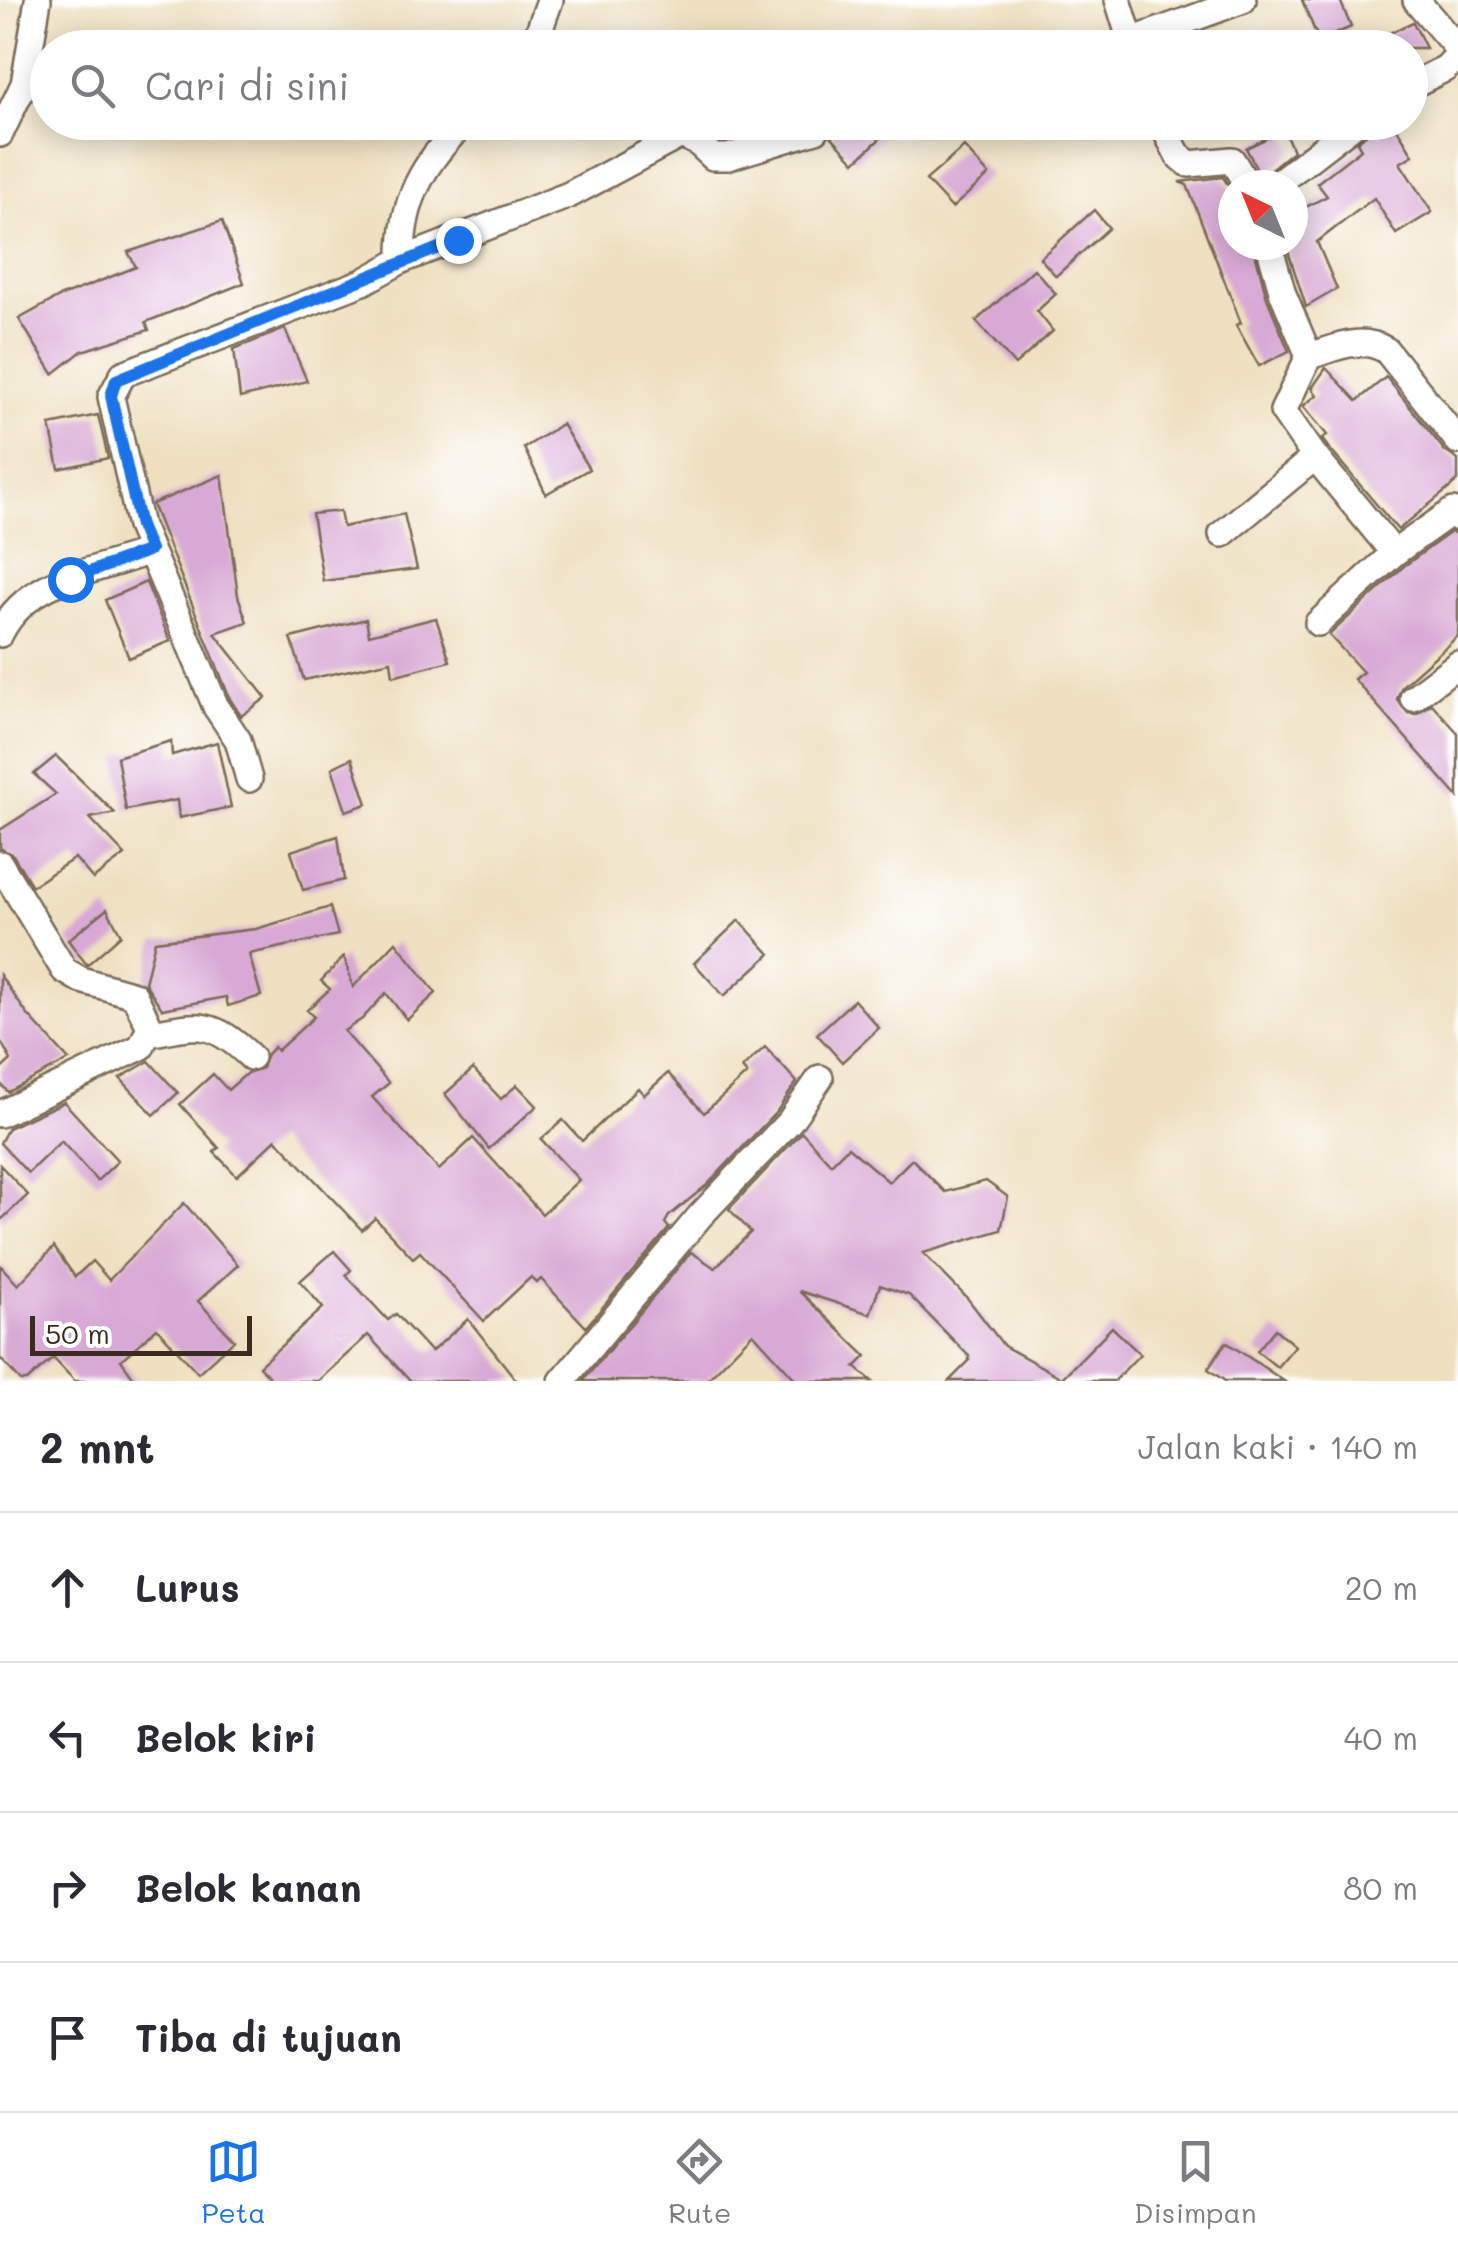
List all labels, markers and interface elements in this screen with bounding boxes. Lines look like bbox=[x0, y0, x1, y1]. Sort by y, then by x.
search box bbox=[30, 30, 1428, 140]
icon: search bbox=[65, 58, 120, 113]
text: Cari di sini bbox=[145, 60, 349, 110]
north arrow bbox=[1218, 170, 1308, 260]
route end bbox=[436, 218, 482, 264]
route start bbox=[48, 557, 94, 603]
scale bar bbox=[30, 1311, 252, 1356]
text: 50 m bbox=[45, 1315, 110, 1351]
text: 2 mnt bbox=[40, 1419, 155, 1474]
text: Jalan kaki · 140 m bbox=[1138, 1425, 1418, 1467]
icon: ahead bbox=[40, 1560, 95, 1615]
text: Lurus bbox=[135, 1562, 240, 1612]
text: 20 m bbox=[1345, 1566, 1418, 1608]
icon: left bbox=[40, 1710, 95, 1765]
text: Belok kiri bbox=[135, 1712, 317, 1762]
text: 40 m bbox=[1344, 1716, 1418, 1758]
icon: right bbox=[40, 1860, 95, 1915]
text: Belok kanan bbox=[135, 1862, 362, 1912]
text: 80 m bbox=[1343, 1866, 1418, 1908]
icon: arrive bbox=[40, 2010, 95, 2065]
text: Tiba di tujuan bbox=[135, 2012, 402, 2062]
tab: Peta bbox=[201, 2134, 266, 2230]
tab: Rute bbox=[668, 2134, 731, 2230]
tab: Disimpan bbox=[1134, 2134, 1257, 2230]

